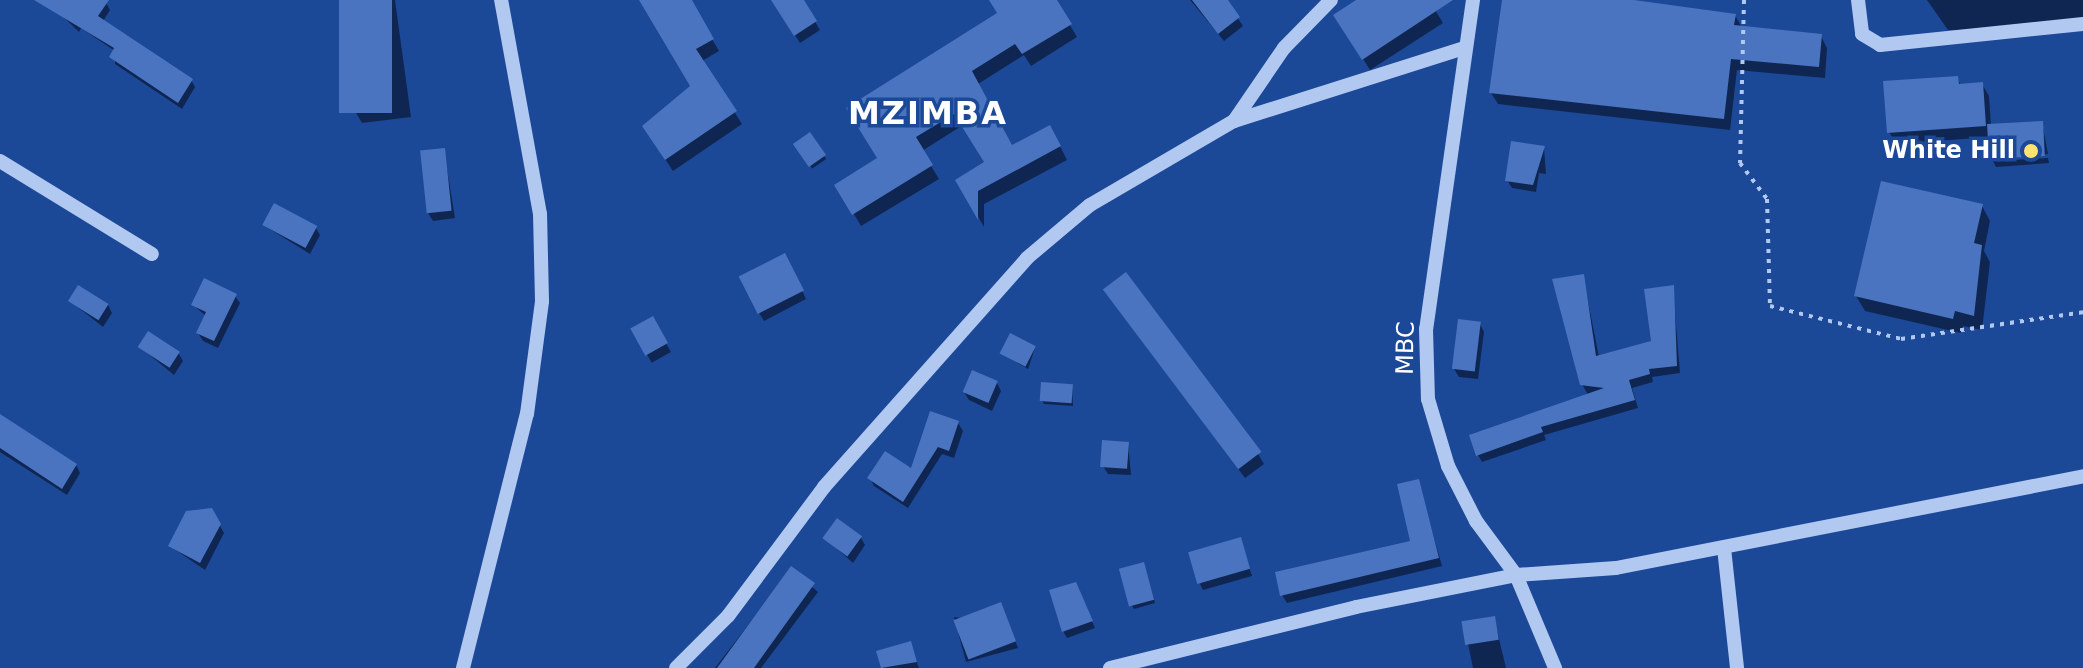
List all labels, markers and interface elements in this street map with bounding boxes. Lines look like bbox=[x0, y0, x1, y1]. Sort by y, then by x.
district label: MZIMBA bbox=[848, 94, 1008, 132]
place label: White Hill bbox=[1882, 137, 2015, 165]
marker: White Hill bbox=[2022, 142, 2040, 160]
street label: MBC bbox=[1391, 321, 1421, 375]

